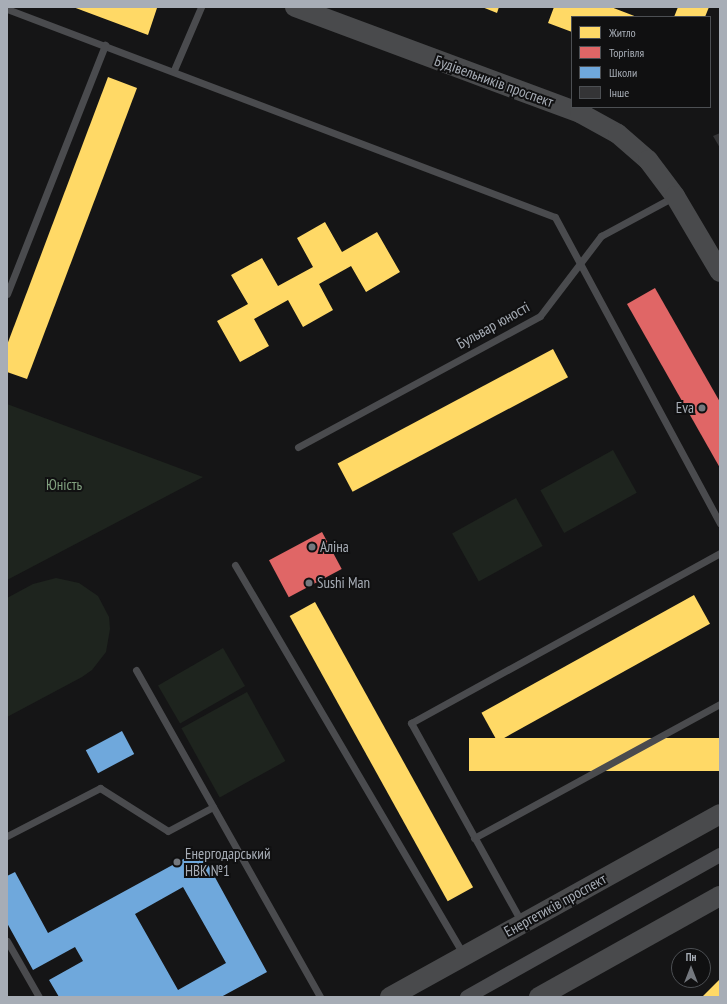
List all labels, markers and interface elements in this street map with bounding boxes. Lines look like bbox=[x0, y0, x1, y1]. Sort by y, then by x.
legend bbox=[571, 16, 711, 108]
text: Житло bbox=[609, 25, 636, 40]
text: Торгівля bbox=[609, 45, 644, 60]
street label: Будівельників проспект bbox=[432, 51, 556, 111]
text: Школи bbox=[609, 65, 637, 80]
text: Інше bbox=[609, 85, 629, 100]
street label: Бульвар юності bbox=[453, 298, 533, 352]
place label: Eva bbox=[676, 399, 694, 417]
marker: Eva bbox=[697, 403, 707, 413]
park label: Юність bbox=[46, 476, 82, 494]
place label: Аліна bbox=[320, 538, 349, 556]
marker: Аліна bbox=[307, 542, 317, 552]
place label: Sushi Man bbox=[317, 574, 370, 592]
marker: Sushi Man bbox=[304, 578, 314, 588]
place label: Енергодарський НВК №1 bbox=[185, 844, 270, 879]
marker: Енергодарський НВК №1 bbox=[172, 857, 182, 867]
street label: Енергетиків проспект bbox=[501, 870, 609, 940]
north arrow bbox=[671, 948, 711, 988]
text: Пн bbox=[686, 950, 696, 964]

